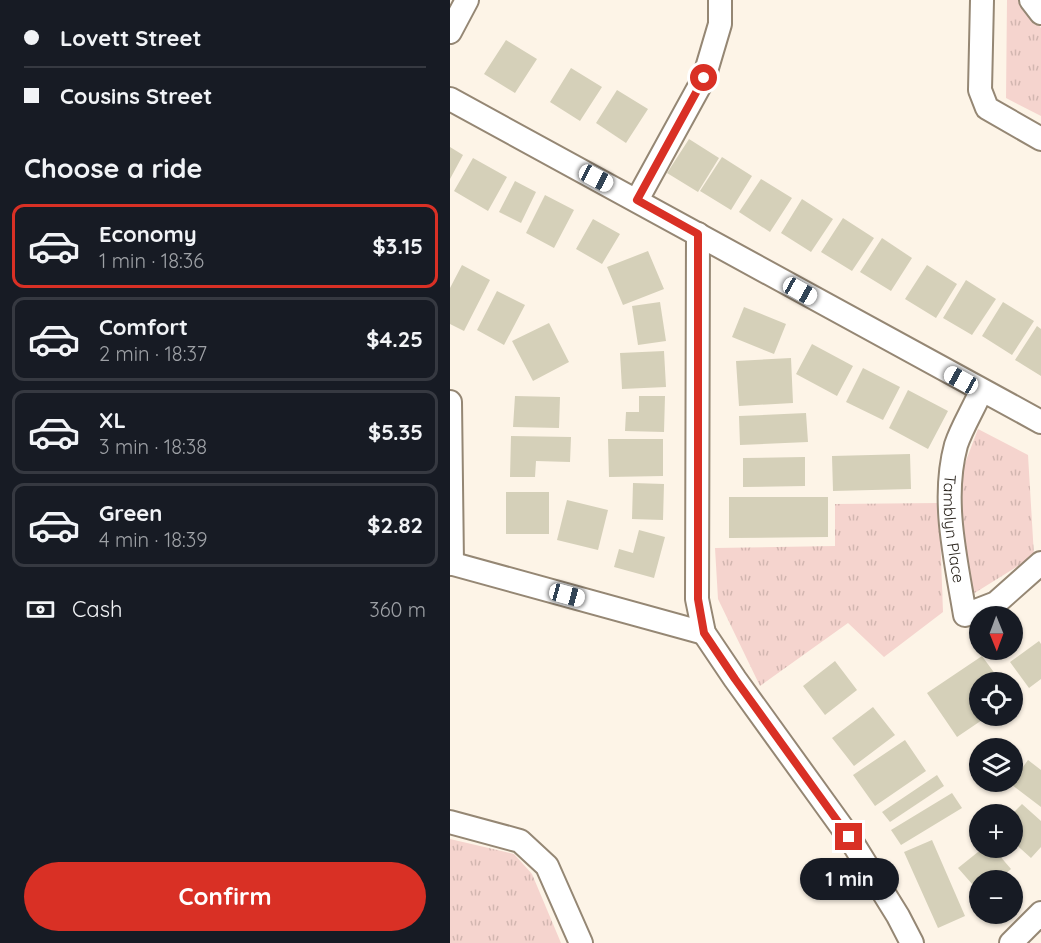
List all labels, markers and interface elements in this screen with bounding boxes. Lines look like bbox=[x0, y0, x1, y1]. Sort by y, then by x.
text: Lovett Street bbox=[60, 24, 202, 52]
route start bbox=[690, 64, 717, 91]
text: Cousins Street bbox=[60, 82, 212, 110]
text: Choose a ride bbox=[24, 151, 202, 185]
car bbox=[576, 162, 616, 194]
icon: car bbox=[27, 219, 81, 273]
text: Economy bbox=[99, 220, 197, 248]
text: $3.15 bbox=[372, 232, 423, 260]
text: 1 min · 18:36 bbox=[99, 248, 204, 273]
car bbox=[780, 274, 820, 308]
icon: car bbox=[27, 312, 81, 366]
text: Comfort bbox=[99, 313, 188, 341]
text: $4.25 bbox=[366, 325, 423, 353]
text: 2 min · 18:37 bbox=[99, 341, 207, 366]
car bbox=[941, 363, 981, 397]
icon: car bbox=[27, 405, 81, 459]
text: XL bbox=[99, 406, 126, 434]
text: $5.35 bbox=[368, 418, 423, 446]
text: 3 min · 18:38 bbox=[99, 434, 207, 459]
street label: Tamblyn Place bbox=[940, 474, 969, 584]
icon: car bbox=[27, 498, 81, 552]
text: Green bbox=[99, 499, 162, 527]
text: $2.82 bbox=[367, 511, 423, 539]
text: 4 min · 18:39 bbox=[99, 527, 207, 552]
car bbox=[547, 582, 587, 608]
icon: cash bbox=[24, 593, 57, 626]
text: Cash bbox=[72, 595, 123, 623]
text: 360 m bbox=[369, 597, 426, 622]
north arrow bbox=[969, 606, 1023, 660]
map controls bbox=[969, 606, 1023, 924]
button: locate bbox=[969, 672, 1023, 726]
button: layers bbox=[969, 738, 1023, 792]
button: + bbox=[969, 804, 1023, 858]
route end bbox=[835, 823, 862, 850]
callout: 1 min bbox=[800, 858, 898, 900]
button: Confirm bbox=[24, 862, 426, 931]
text: 1 min bbox=[825, 866, 874, 891]
button: − bbox=[969, 870, 1023, 924]

